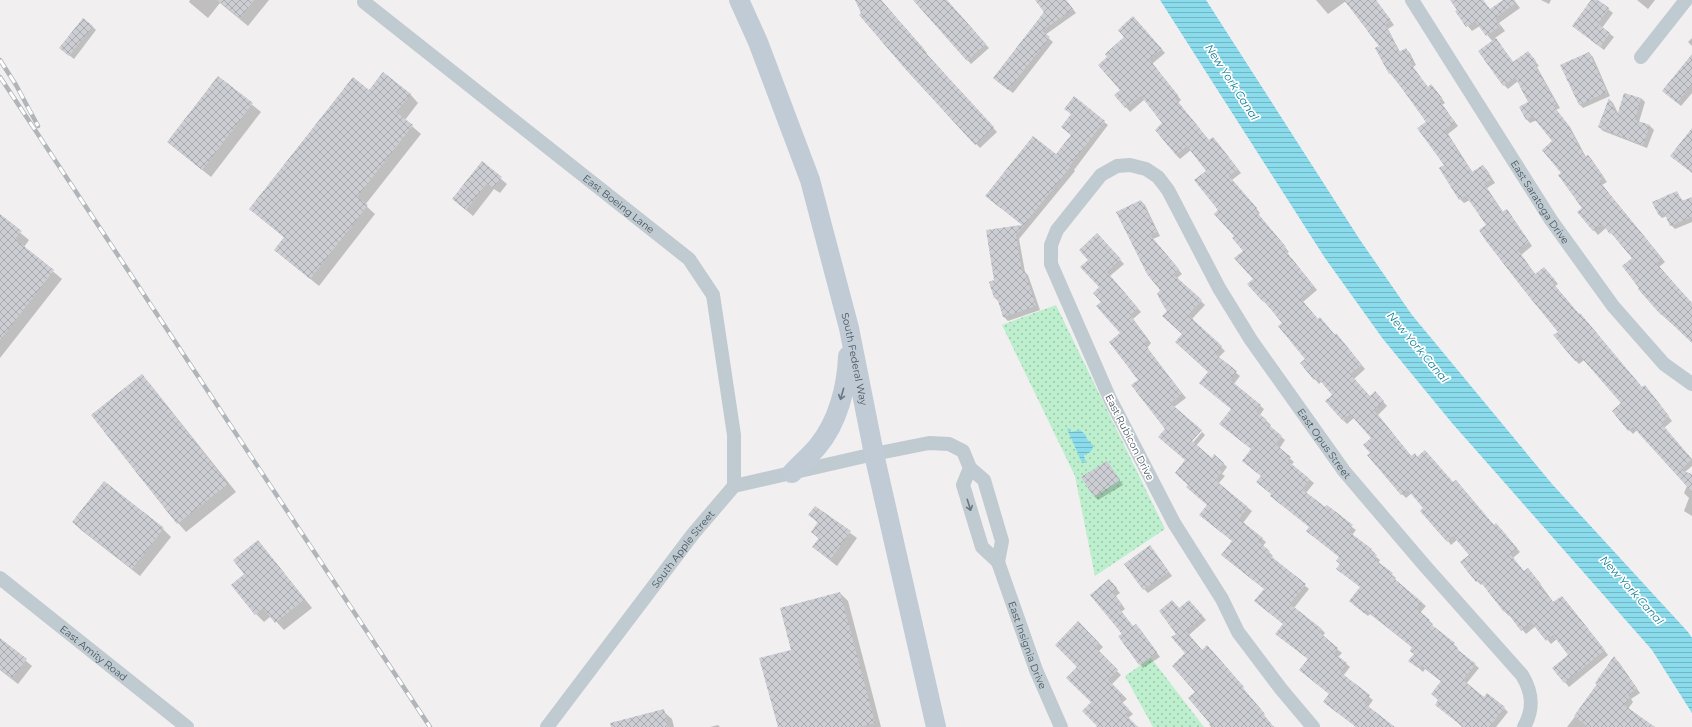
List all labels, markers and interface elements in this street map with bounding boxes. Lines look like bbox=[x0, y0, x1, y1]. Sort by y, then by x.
water label: New York Canal bbox=[1202, 41, 1262, 123]
street label: East Saratoga Drive bbox=[1508, 158, 1572, 246]
street label: East Boeing Lane bbox=[580, 172, 657, 236]
water label: New York Canal bbox=[1384, 309, 1452, 385]
street label: South Federal Way bbox=[838, 311, 870, 407]
one-way arrow bbox=[838, 387, 845, 400]
street label: East Rubicon Drive bbox=[1102, 392, 1157, 482]
street label: East Opus Street bbox=[1294, 406, 1354, 482]
one-way arrow bbox=[966, 498, 973, 511]
street label: South Apple Street bbox=[649, 508, 717, 590]
water label: New York Canal bbox=[1597, 553, 1667, 627]
street label: East Insignia Drive bbox=[1005, 599, 1049, 691]
street label: East Amity Road bbox=[57, 622, 130, 684]

